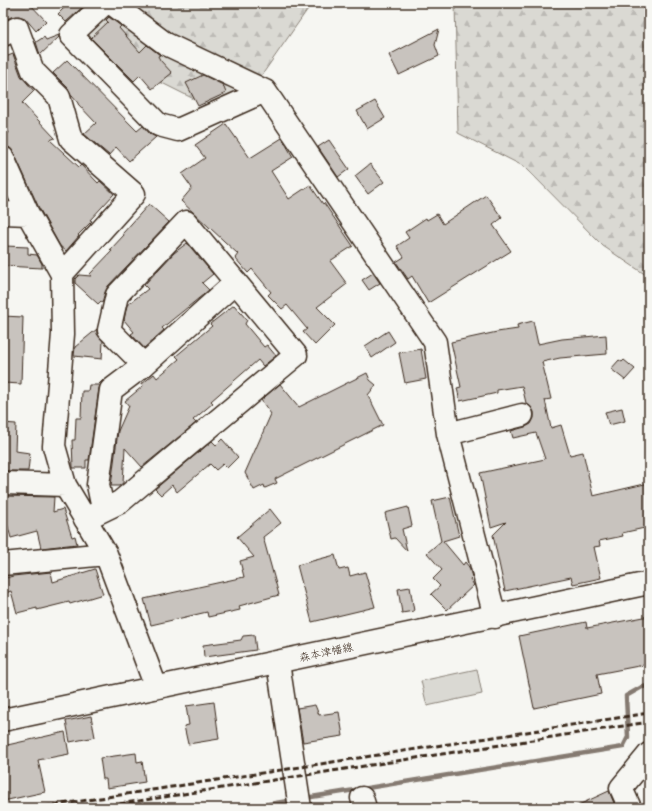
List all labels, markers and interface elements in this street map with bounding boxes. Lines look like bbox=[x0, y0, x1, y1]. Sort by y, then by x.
street label: 森本津幡線 bbox=[297, 638, 354, 665]

